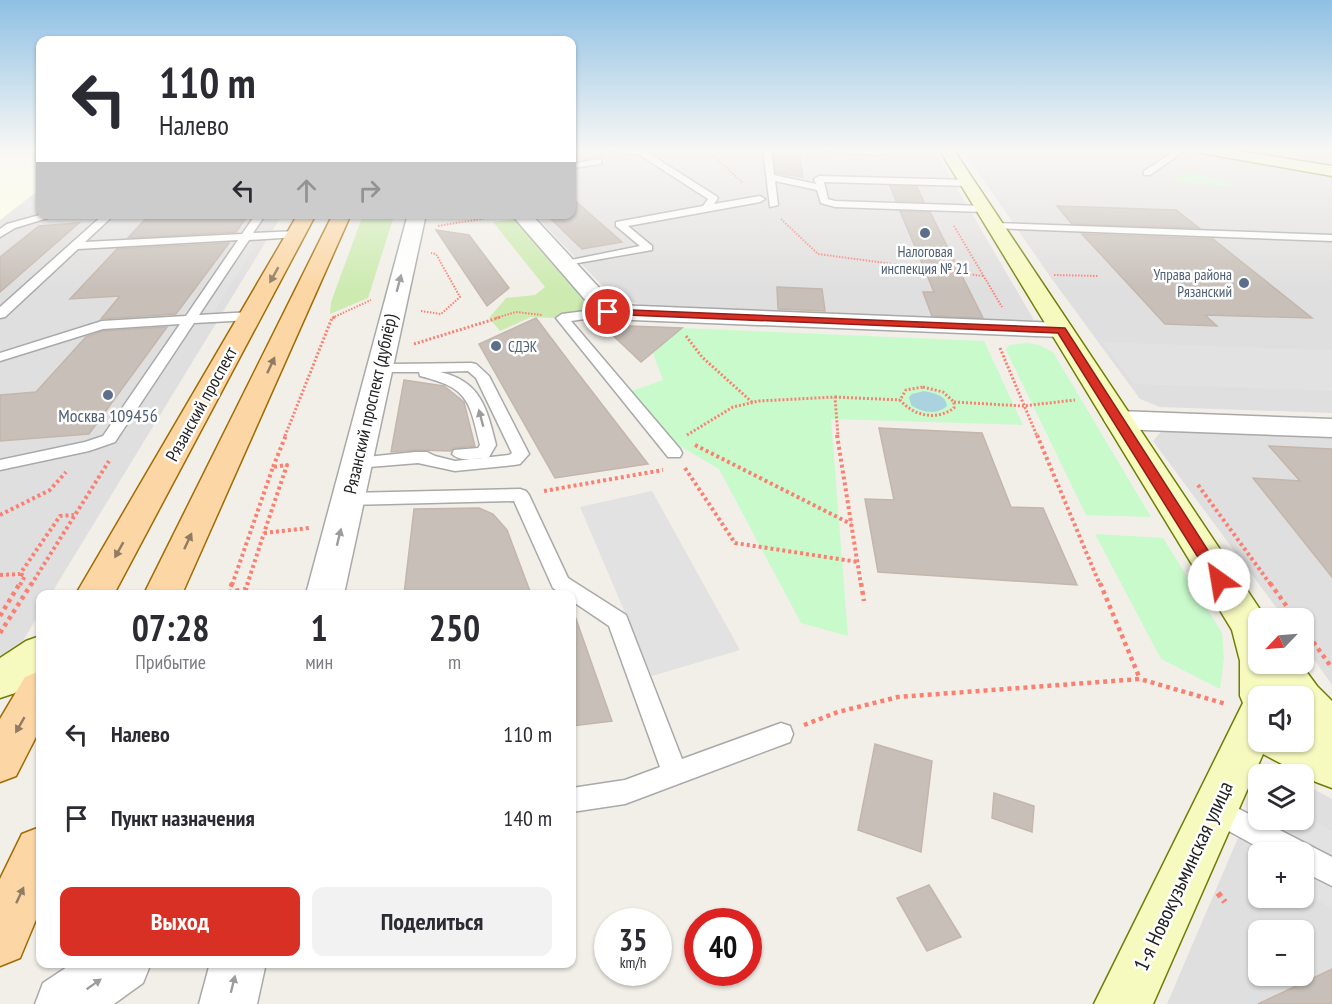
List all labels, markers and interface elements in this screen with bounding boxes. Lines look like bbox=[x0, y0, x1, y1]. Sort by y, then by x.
text: 110 m bbox=[159, 55, 256, 110]
icon: left bbox=[60, 60, 138, 138]
text: Налево bbox=[159, 108, 229, 142]
icon: left bbox=[227, 174, 260, 207]
icon: ahead bbox=[290, 174, 323, 207]
icon: right bbox=[353, 174, 386, 207]
marker: Налоговая инспекция № 21 bbox=[918, 226, 932, 240]
place label: Налоговая инспекция № 21 bbox=[881, 242, 969, 278]
place label: Управа района Рязанский bbox=[1154, 265, 1232, 301]
one-way arrow bbox=[269, 266, 279, 283]
one-way arrow bbox=[395, 273, 404, 291]
marker: Управа района Рязанский bbox=[1237, 276, 1251, 290]
pin bbox=[582, 286, 633, 337]
icon: arrive bbox=[591, 295, 624, 328]
street label: Рязанский проспект (дублёр) bbox=[338, 311, 402, 496]
place label: СДЭК bbox=[508, 337, 538, 356]
marker: СДЭК bbox=[489, 339, 503, 353]
street label: Рязанский проспект bbox=[160, 343, 242, 465]
one-way arrow bbox=[267, 356, 276, 373]
marker: Москва 109456 bbox=[101, 388, 115, 402]
place label: Москва 109456 bbox=[58, 404, 158, 427]
one-way arrow bbox=[475, 409, 485, 427]
one-way arrow bbox=[335, 528, 345, 546]
one-way arrow bbox=[183, 533, 192, 550]
one-way arrow bbox=[114, 542, 125, 558]
position arrow bbox=[1187, 548, 1251, 612]
text: 07:28 bbox=[132, 604, 210, 651]
text: 1 bbox=[311, 604, 328, 651]
text: 250 bbox=[429, 604, 480, 651]
north arrow bbox=[1248, 608, 1314, 674]
map controls bbox=[1248, 608, 1314, 986]
text: Прибытие bbox=[135, 649, 206, 675]
text: мин bbox=[305, 649, 333, 675]
text: m bbox=[448, 649, 461, 675]
button: sound bbox=[1248, 686, 1314, 752]
one-way arrow bbox=[15, 717, 25, 734]
icon: left bbox=[60, 718, 93, 751]
text: Налево bbox=[111, 720, 170, 748]
text: 110 m bbox=[503, 720, 552, 748]
button: layers bbox=[1248, 764, 1314, 830]
street label: 1-я Новокузьминская улица bbox=[1127, 777, 1239, 975]
icon: arrive bbox=[60, 802, 93, 835]
text: Пункт назначения bbox=[111, 804, 255, 832]
text: 140 m bbox=[503, 804, 552, 832]
button: + bbox=[1248, 842, 1314, 908]
one-way arrow bbox=[16, 887, 25, 904]
button: Выход bbox=[60, 887, 300, 956]
button: Поделиться bbox=[312, 887, 552, 956]
speed limit sign: 40 bbox=[684, 908, 762, 986]
text: 35 bbox=[619, 920, 647, 959]
button: − bbox=[1248, 920, 1314, 986]
text: km/h bbox=[620, 953, 646, 972]
one-way arrow bbox=[229, 974, 239, 993]
one-way arrow bbox=[86, 978, 101, 990]

